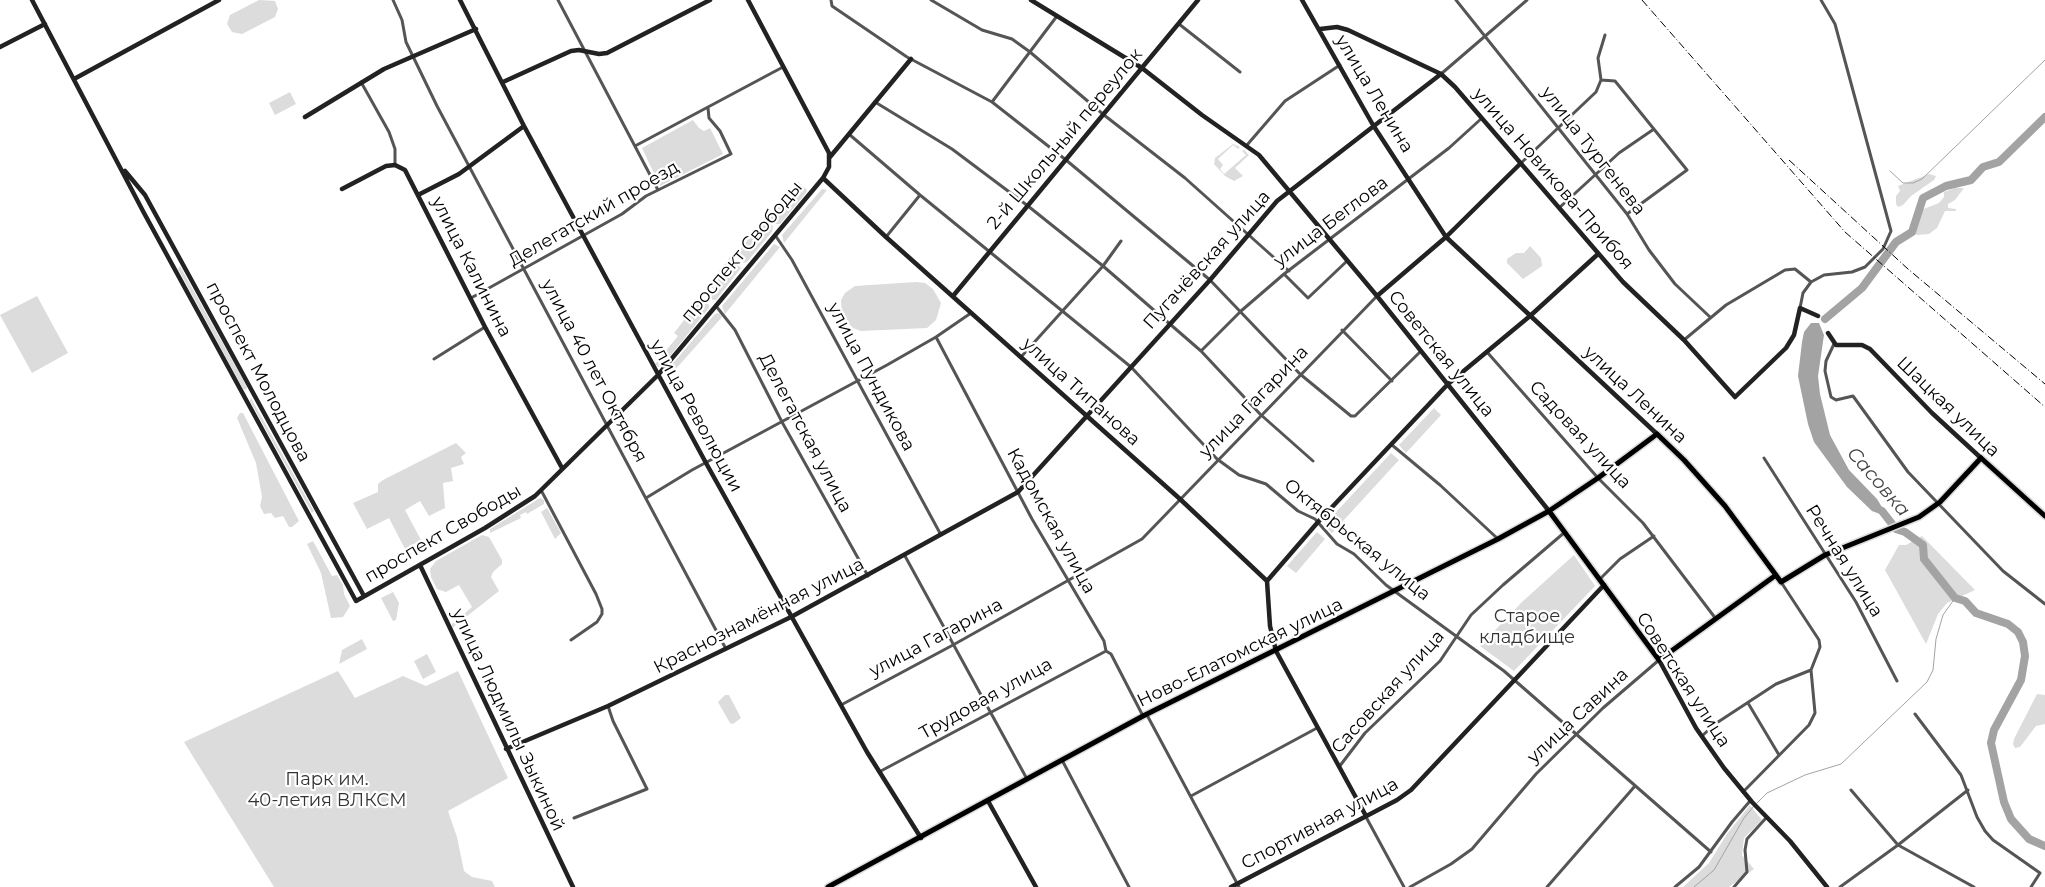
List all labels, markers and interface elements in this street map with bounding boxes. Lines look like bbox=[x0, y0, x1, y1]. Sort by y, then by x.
street label: улица Ленина bbox=[1330, 31, 1418, 157]
street label: 2-й Школьный переулок bbox=[983, 44, 1147, 234]
street label: улица Тургенева bbox=[1536, 82, 1650, 220]
street label: улица Новикова-Прибоя bbox=[1468, 84, 1638, 274]
street label: Делегатский проезд bbox=[505, 156, 683, 272]
street label: улица Беглова bbox=[1270, 172, 1392, 272]
street label: проспект Свободы bbox=[677, 177, 807, 327]
street label: Пугачёвская улица bbox=[1139, 186, 1275, 334]
street label: улица Калинина bbox=[426, 193, 516, 341]
street label: улица 40 лет Октября bbox=[536, 276, 652, 466]
street label: проспект Молодцова bbox=[201, 278, 315, 466]
street label: Советская улица bbox=[1383, 286, 1499, 422]
street label: улица Пундикова bbox=[823, 299, 919, 455]
street label: улица Типанова bbox=[1018, 333, 1144, 451]
street label: улица Революции bbox=[645, 336, 747, 496]
street label: улица Гагарина bbox=[1195, 341, 1313, 463]
street label: улица Ленина bbox=[1579, 342, 1691, 448]
street label: Делегатская улица bbox=[754, 350, 856, 516]
street label: Шацкая улица bbox=[1892, 352, 2004, 462]
street label: Садовая улица bbox=[1524, 377, 1636, 493]
water label: Сасовка bbox=[1842, 442, 1914, 522]
street label: Кадомская улица bbox=[1002, 445, 1100, 597]
street label: Октябрьская улица bbox=[1280, 474, 1434, 606]
street label: проспект Свободы bbox=[361, 480, 525, 588]
street label: Речная улица bbox=[1801, 501, 1887, 621]
street label: Краснознамённая улица bbox=[650, 553, 868, 679]
street label: улица Гагарина bbox=[866, 594, 1006, 682]
street label: Ново-Елатомская улица bbox=[1134, 594, 1346, 712]
street label: улица Людмилы Зыкиной bbox=[447, 605, 569, 835]
park label: Старое кладбище bbox=[1479, 606, 1575, 649]
street label: Советская улица bbox=[1631, 609, 1735, 751]
street label: Сасовская улица bbox=[1327, 626, 1449, 758]
street label: Трудовая улица bbox=[916, 654, 1056, 744]
street label: улица Савина bbox=[1523, 664, 1633, 768]
park label: Парк им. 40-летия ВЛКСМ bbox=[247, 769, 407, 812]
street label: Спортивная улица bbox=[1238, 773, 1402, 875]

